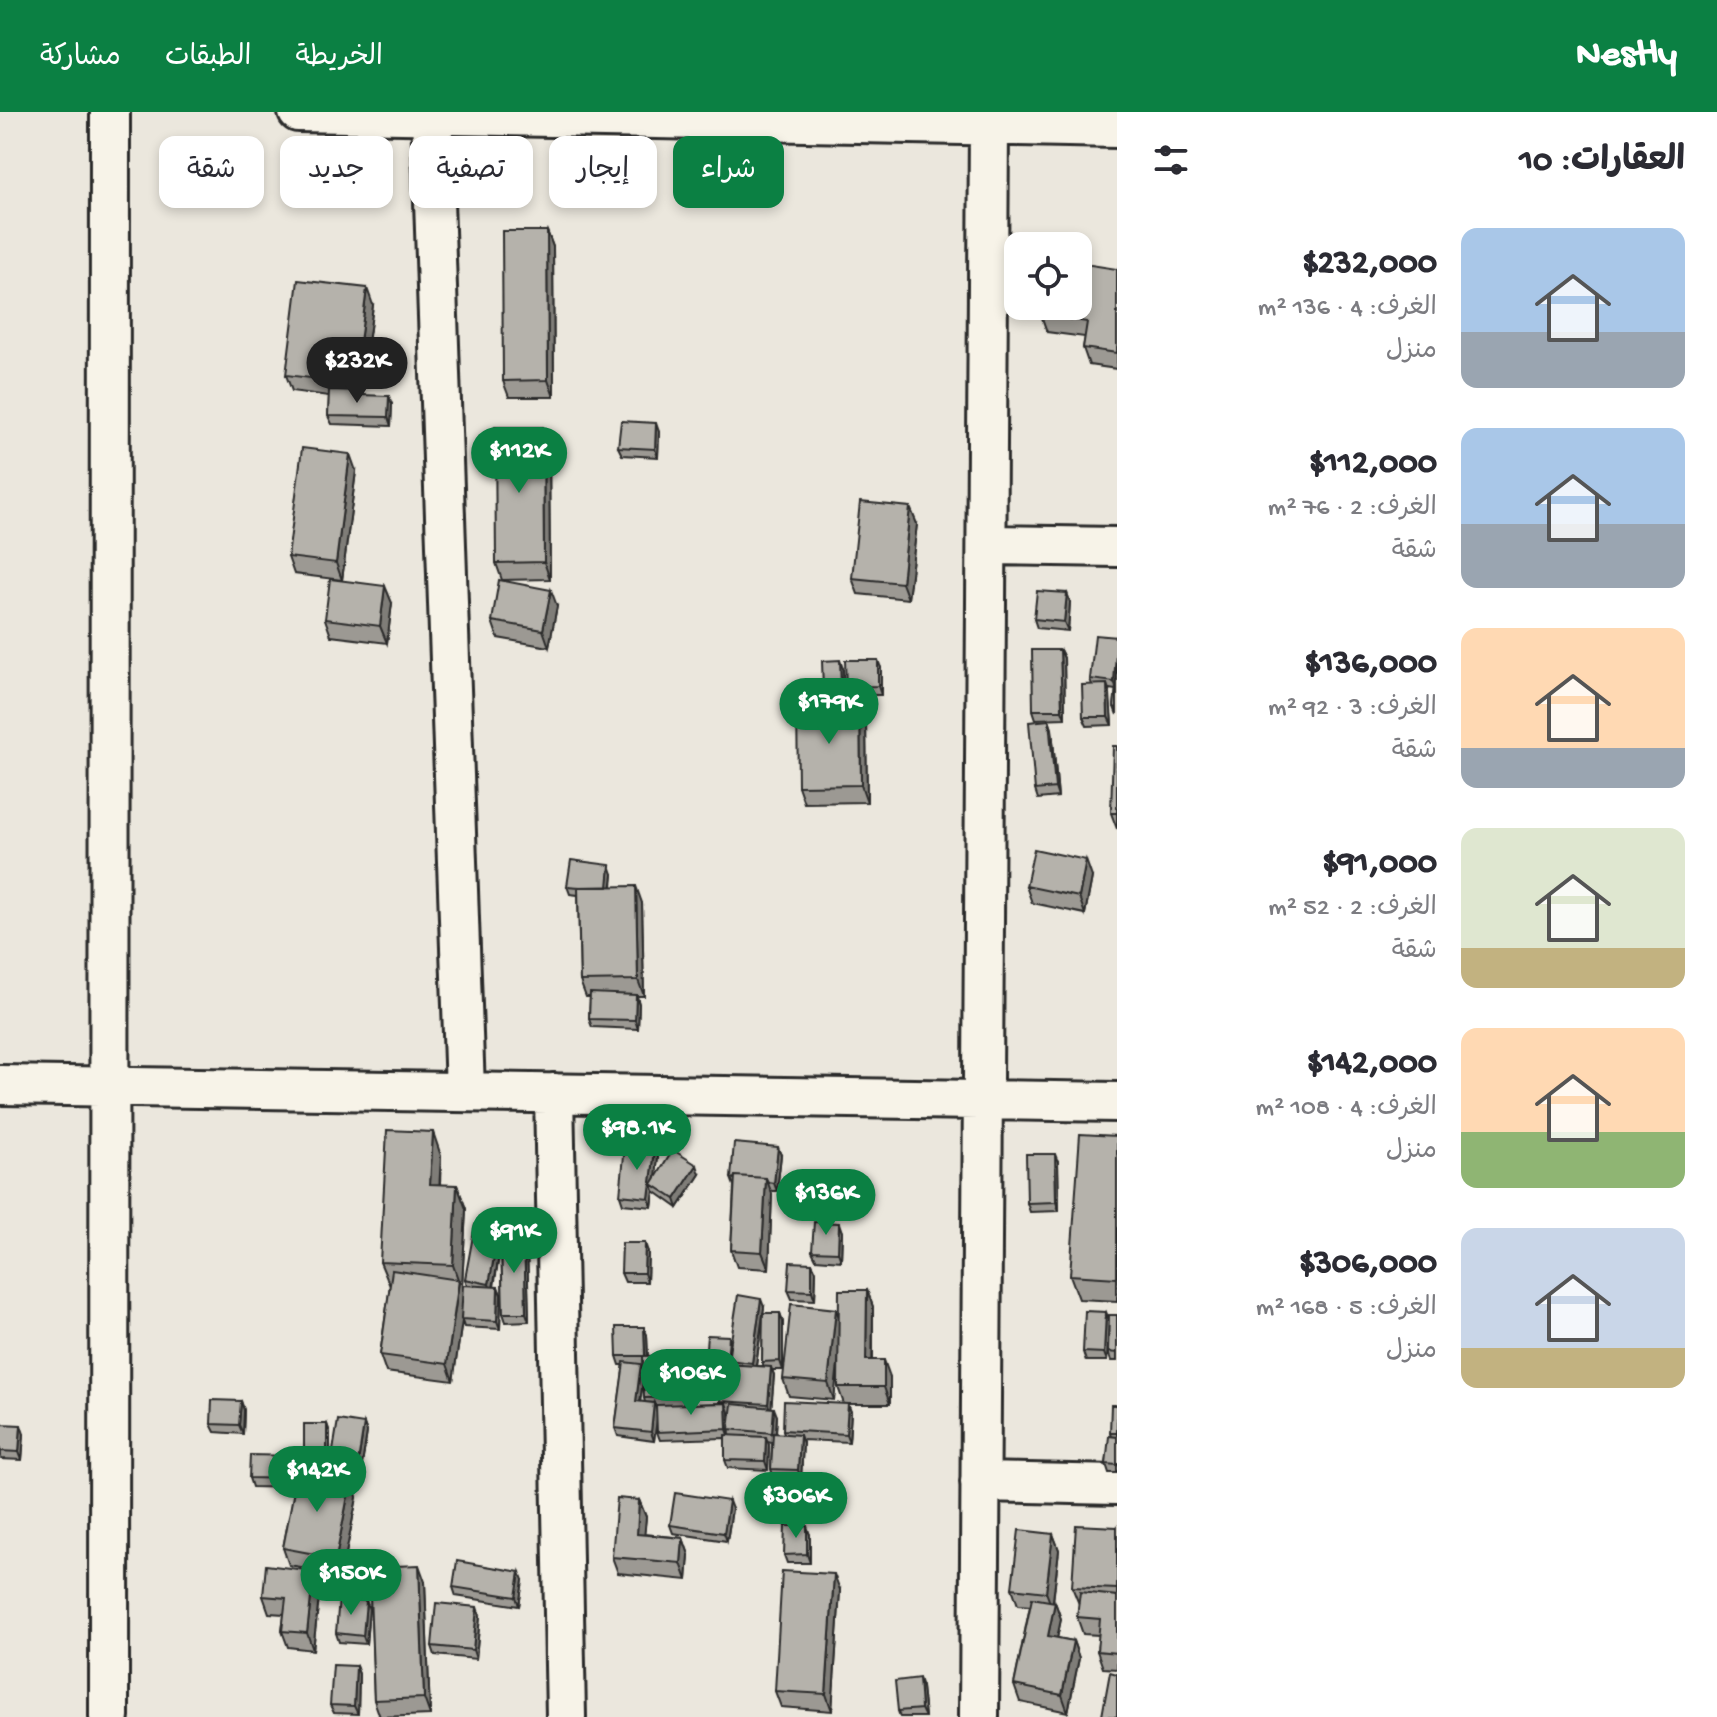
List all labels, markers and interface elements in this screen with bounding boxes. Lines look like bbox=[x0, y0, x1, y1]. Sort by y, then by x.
text: Nestly bbox=[1576, 34, 1677, 78]
text: مشاركة bbox=[40, 42, 121, 75]
text: الطبقات bbox=[165, 42, 251, 75]
text: الخريطة bbox=[295, 42, 383, 75]
chip: شقة bbox=[159, 136, 264, 208]
chip: جديد bbox=[280, 136, 393, 208]
chip: تصفية bbox=[409, 136, 533, 208]
chip: إيجار bbox=[549, 136, 657, 208]
chip: شراء bbox=[673, 136, 784, 208]
icon: filters bbox=[1149, 138, 1193, 182]
text: العقارات: 10 bbox=[1519, 143, 1685, 183]
map controls bbox=[1004, 232, 1092, 320]
button: locate bbox=[1004, 232, 1092, 320]
text: $232,000 bbox=[1302, 245, 1437, 285]
icon: home bbox=[1525, 260, 1621, 356]
text: الغرف: 4 · 136 m² bbox=[1258, 294, 1437, 325]
pin: $232K bbox=[301, 337, 413, 405]
text: منزل bbox=[1386, 337, 1437, 368]
text: $232K bbox=[325, 347, 390, 378]
pin: $112K bbox=[463, 427, 575, 495]
text: $112K bbox=[489, 437, 549, 468]
text: $112,000 bbox=[1309, 445, 1437, 485]
icon: home bbox=[1525, 460, 1621, 556]
text: الغرف: 2 · 76 m² bbox=[1268, 494, 1437, 525]
text: شقة bbox=[1392, 537, 1437, 568]
text: $136,000 bbox=[1305, 645, 1437, 685]
icon: home bbox=[1525, 660, 1621, 756]
pin: $179K bbox=[773, 678, 885, 746]
text: $179K bbox=[797, 688, 861, 719]
text: الغرف: 3 · 92 m² bbox=[1268, 694, 1437, 725]
text: شقة bbox=[1392, 737, 1437, 768]
text: $91,000 bbox=[1322, 845, 1437, 885]
icon: home bbox=[1525, 860, 1621, 956]
text: الغرف: 2 · 52 m² bbox=[1268, 894, 1437, 925]
text: شقة bbox=[1392, 937, 1437, 968]
text: $142,000 bbox=[1307, 1045, 1437, 1085]
icon: home bbox=[1525, 1060, 1621, 1156]
text: الغرف: 4 · 108 m² bbox=[1255, 1094, 1437, 1125]
pin: $98.1K bbox=[572, 1104, 702, 1172]
text: $98.1K bbox=[601, 1114, 673, 1145]
text: منزل bbox=[1386, 1137, 1437, 1168]
pin: $136K bbox=[770, 1169, 882, 1237]
text: $136K bbox=[794, 1179, 858, 1210]
pin: $91K bbox=[467, 1207, 561, 1275]
text: $91K bbox=[489, 1217, 539, 1248]
text: $306,000 bbox=[1299, 1245, 1437, 1285]
icon: home bbox=[1525, 1260, 1621, 1356]
text: الغرف: 5 · 168 m² bbox=[1256, 1294, 1437, 1325]
text: منزل bbox=[1386, 1337, 1437, 1368]
pin: $106K bbox=[635, 1349, 747, 1417]
text: $106K bbox=[659, 1359, 723, 1390]
pin: $142K bbox=[261, 1446, 373, 1514]
text: $142K bbox=[286, 1456, 348, 1487]
pin: $306K bbox=[740, 1472, 852, 1540]
text: $306K bbox=[762, 1482, 830, 1513]
pin: $150K bbox=[295, 1549, 407, 1617]
text: $150K bbox=[319, 1559, 383, 1590]

